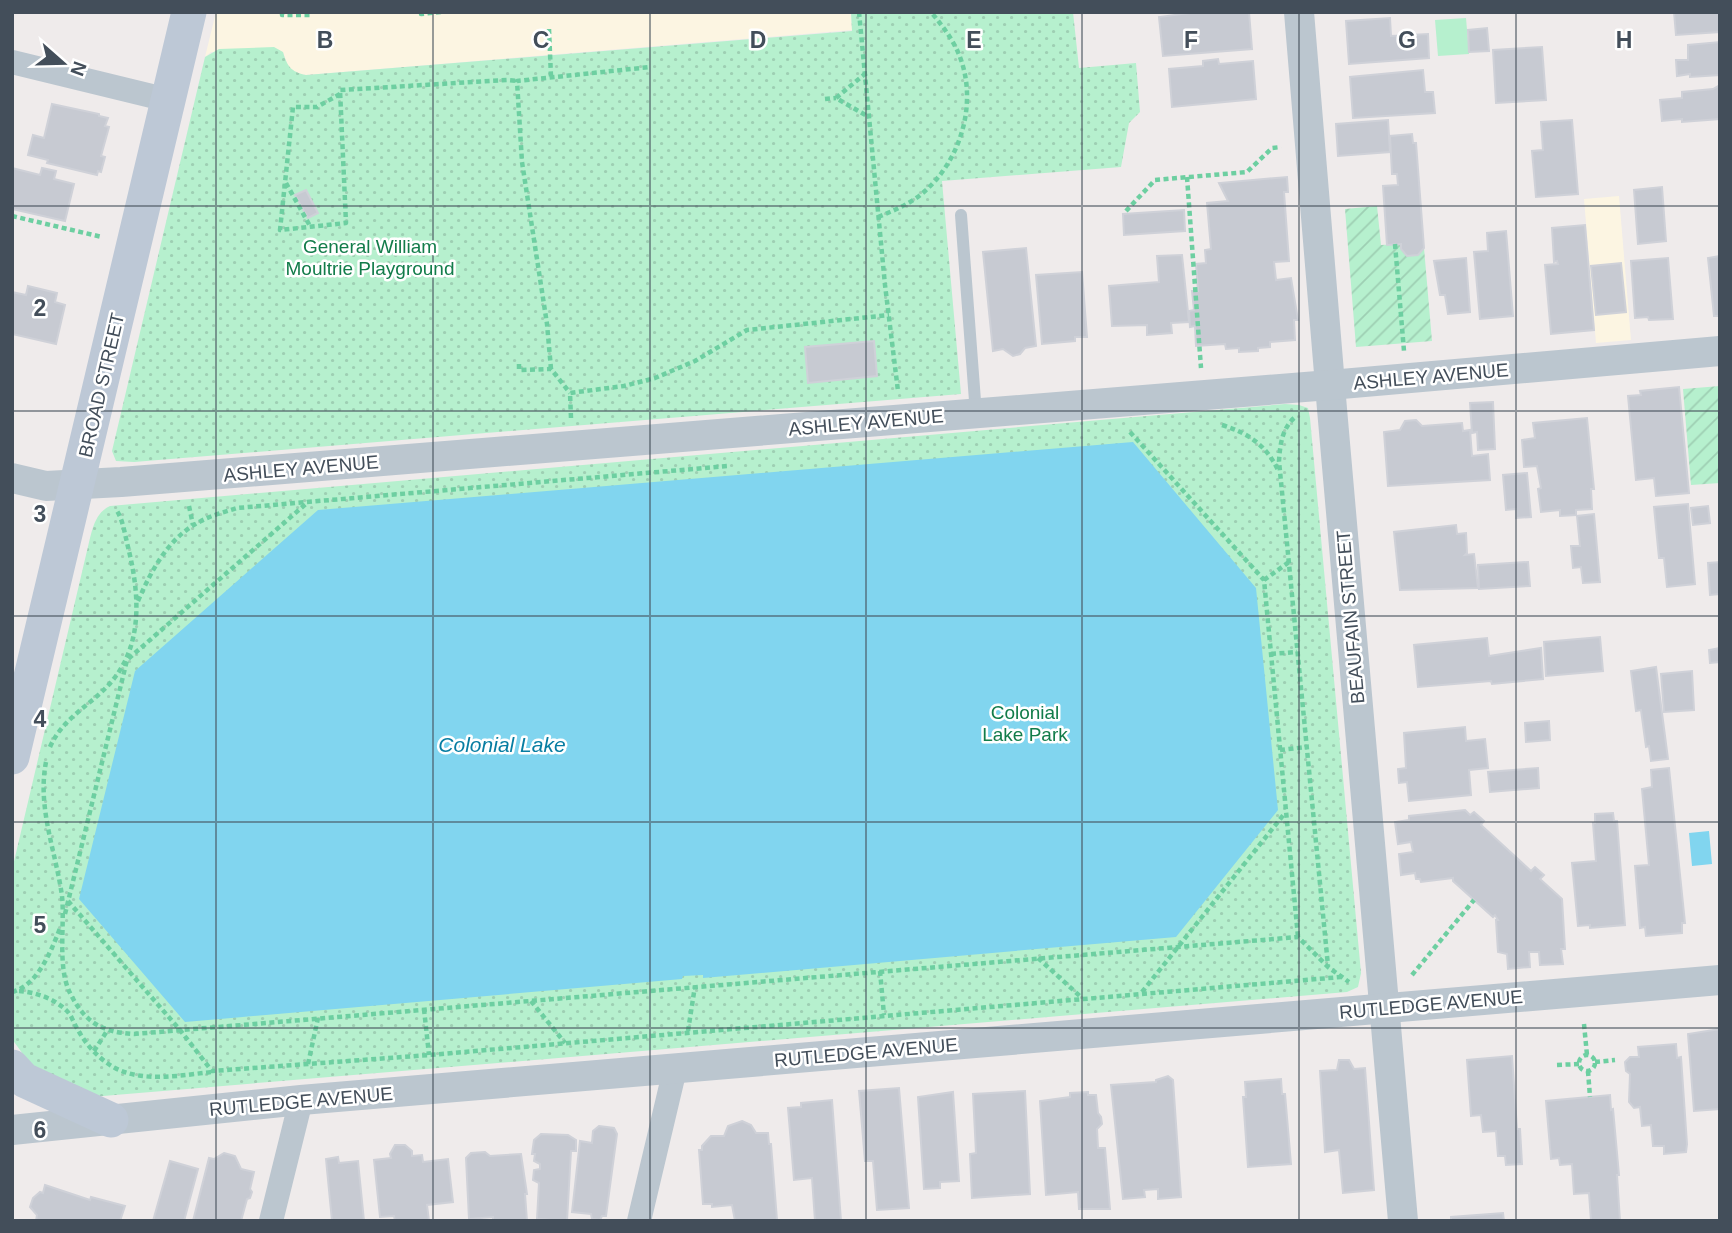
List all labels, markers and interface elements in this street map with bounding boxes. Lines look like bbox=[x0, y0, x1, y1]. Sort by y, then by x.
text: B bbox=[317, 27, 333, 53]
text: C bbox=[533, 27, 549, 53]
text: D bbox=[750, 27, 766, 53]
text: E bbox=[966, 27, 982, 53]
text: F bbox=[1184, 27, 1198, 53]
text: G bbox=[1398, 27, 1416, 53]
text: H bbox=[1616, 27, 1632, 53]
north arrow bbox=[28, 28, 98, 98]
text: N bbox=[66, 59, 91, 79]
park label: General William Moultrie Playground bbox=[286, 236, 454, 279]
text: 2 bbox=[34, 295, 46, 321]
street label: BROAD STREET bbox=[75, 310, 128, 459]
street label: ASHLEY AVENUE bbox=[1353, 359, 1509, 394]
street label: ASHLEY AVENUE bbox=[788, 405, 944, 440]
street label: ASHLEY AVENUE bbox=[223, 451, 379, 486]
text: 3 bbox=[34, 501, 46, 527]
street label: BEAUFAIN STREET bbox=[1332, 529, 1369, 705]
park label: Colonial Lake Park bbox=[982, 702, 1068, 745]
text: 4 bbox=[34, 706, 47, 732]
water label: Colonial Lake bbox=[438, 733, 566, 756]
text: 5 bbox=[34, 912, 47, 938]
street label: RUTLEDGE AVENUE bbox=[1338, 986, 1524, 1023]
street label: RUTLEDGE AVENUE bbox=[773, 1034, 959, 1071]
street label: RUTLEDGE AVENUE bbox=[208, 1083, 394, 1120]
text: 6 bbox=[34, 1117, 46, 1143]

